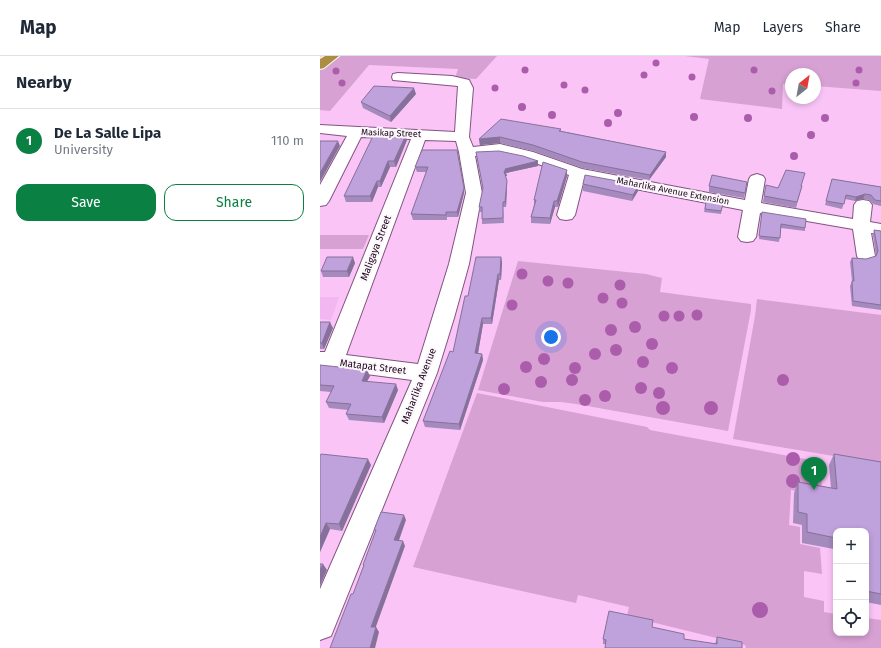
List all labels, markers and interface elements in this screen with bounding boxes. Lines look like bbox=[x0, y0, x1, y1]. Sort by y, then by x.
text: Map bbox=[20, 16, 57, 39]
text: Map bbox=[714, 19, 740, 36]
text: Layers bbox=[762, 19, 803, 36]
text: Share bbox=[825, 19, 861, 36]
north arrow bbox=[785, 68, 821, 104]
text: Nearby bbox=[16, 72, 71, 93]
text: De La Salle Lipa bbox=[54, 124, 161, 142]
street label: Masikap Street bbox=[361, 127, 422, 139]
text: 1 bbox=[26, 133, 32, 148]
text: 110 m bbox=[271, 133, 304, 148]
text: University bbox=[54, 142, 113, 157]
street label: Maharlika Avenue Extension bbox=[616, 175, 730, 207]
button: Save bbox=[16, 184, 156, 221]
button: Share bbox=[164, 184, 304, 221]
street label: Maligaya Street bbox=[358, 213, 394, 282]
your location bbox=[541, 327, 561, 347]
street label: Maharlika Avenue bbox=[399, 346, 439, 426]
street label: Matapat Street bbox=[339, 357, 407, 377]
pin: 1 bbox=[801, 457, 827, 490]
map controls bbox=[833, 528, 869, 636]
button: + bbox=[833, 528, 869, 564]
button: − bbox=[833, 564, 869, 600]
button: locate bbox=[833, 600, 869, 636]

